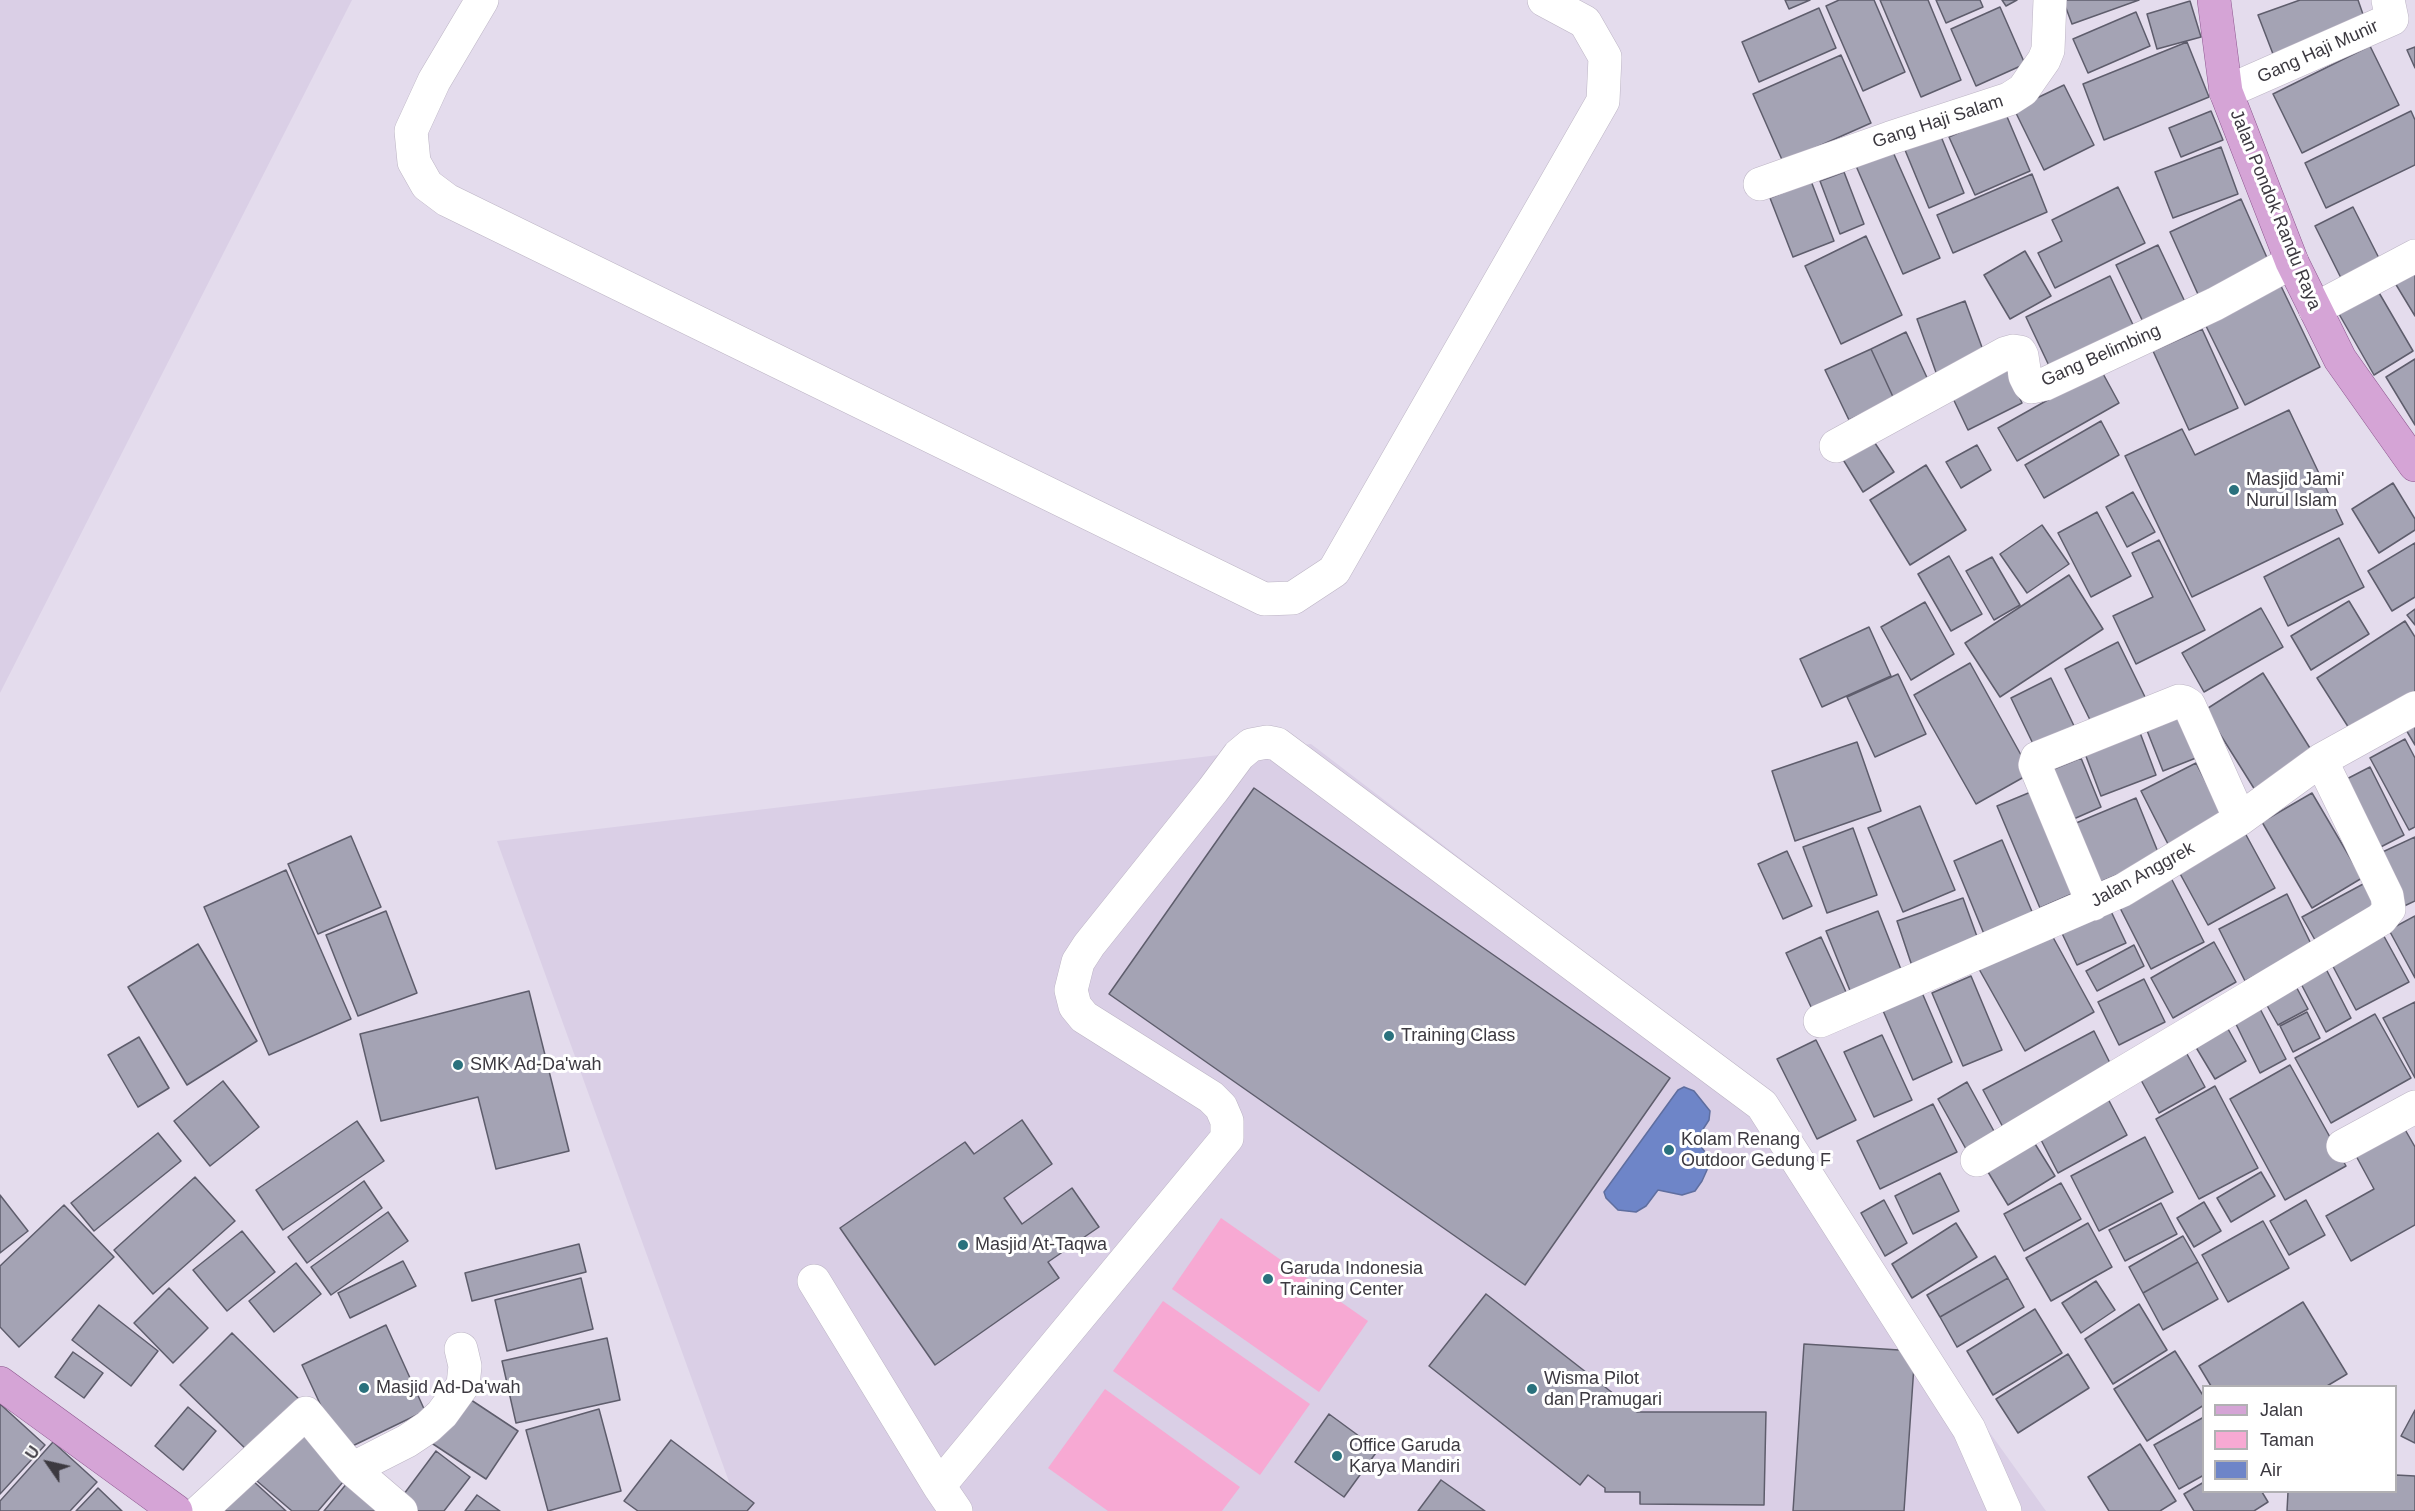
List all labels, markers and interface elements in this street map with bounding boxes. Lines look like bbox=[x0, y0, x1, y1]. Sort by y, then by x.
street label: Gang Haji Munir bbox=[2254, 16, 2382, 88]
street label: Gang Haji Salam bbox=[1870, 91, 2006, 153]
street label: Jalan Pondok Randu Raya bbox=[2225, 107, 2325, 313]
street label: Gang Belimbing bbox=[2038, 320, 2164, 392]
place label: Masjid Jami' Nurul Islam bbox=[2246, 469, 2344, 512]
marker: Masjid Jami' Nurul Islam bbox=[2227, 483, 2241, 497]
street label: Jalan Anggrek bbox=[2087, 838, 2199, 912]
place label: Training Class bbox=[1401, 1025, 1515, 1047]
marker: Training Class bbox=[1382, 1029, 1396, 1043]
place label: SMK Ad-Da'wah bbox=[470, 1054, 601, 1076]
marker: SMK Ad-Da'wah bbox=[451, 1058, 465, 1072]
place label: Kolam Renang Outdoor Gedung F bbox=[1681, 1129, 1831, 1172]
marker: Kolam Renang Outdoor Gedung F bbox=[1662, 1143, 1676, 1157]
place label: Masjid At-Taqwa bbox=[975, 1234, 1107, 1256]
marker: Masjid At-Taqwa bbox=[956, 1238, 970, 1252]
place label: Garuda Indonesia Training Center bbox=[1280, 1258, 1423, 1300]
marker: Garuda Indonesia Training Center bbox=[1261, 1272, 1275, 1286]
place label: Wisma Pilot dan Pramugari bbox=[1544, 1368, 1662, 1410]
place label: Masjid Ad-Da'wah bbox=[376, 1377, 520, 1399]
marker: Masjid Ad-Da'wah bbox=[357, 1381, 371, 1395]
marker: Wisma Pilot dan Pramugari bbox=[1525, 1382, 1539, 1396]
legend bbox=[2202, 1385, 2397, 1493]
text: Jalan bbox=[2260, 1400, 2303, 1420]
text: Taman bbox=[2260, 1430, 2314, 1450]
north arrow bbox=[18, 1433, 78, 1493]
place label: Office Garuda Karya Mandiri bbox=[1349, 1435, 1461, 1478]
text: U bbox=[22, 1443, 43, 1462]
marker: Office Garuda Karya Mandiri bbox=[1330, 1449, 1344, 1463]
text: Air bbox=[2260, 1460, 2282, 1480]

